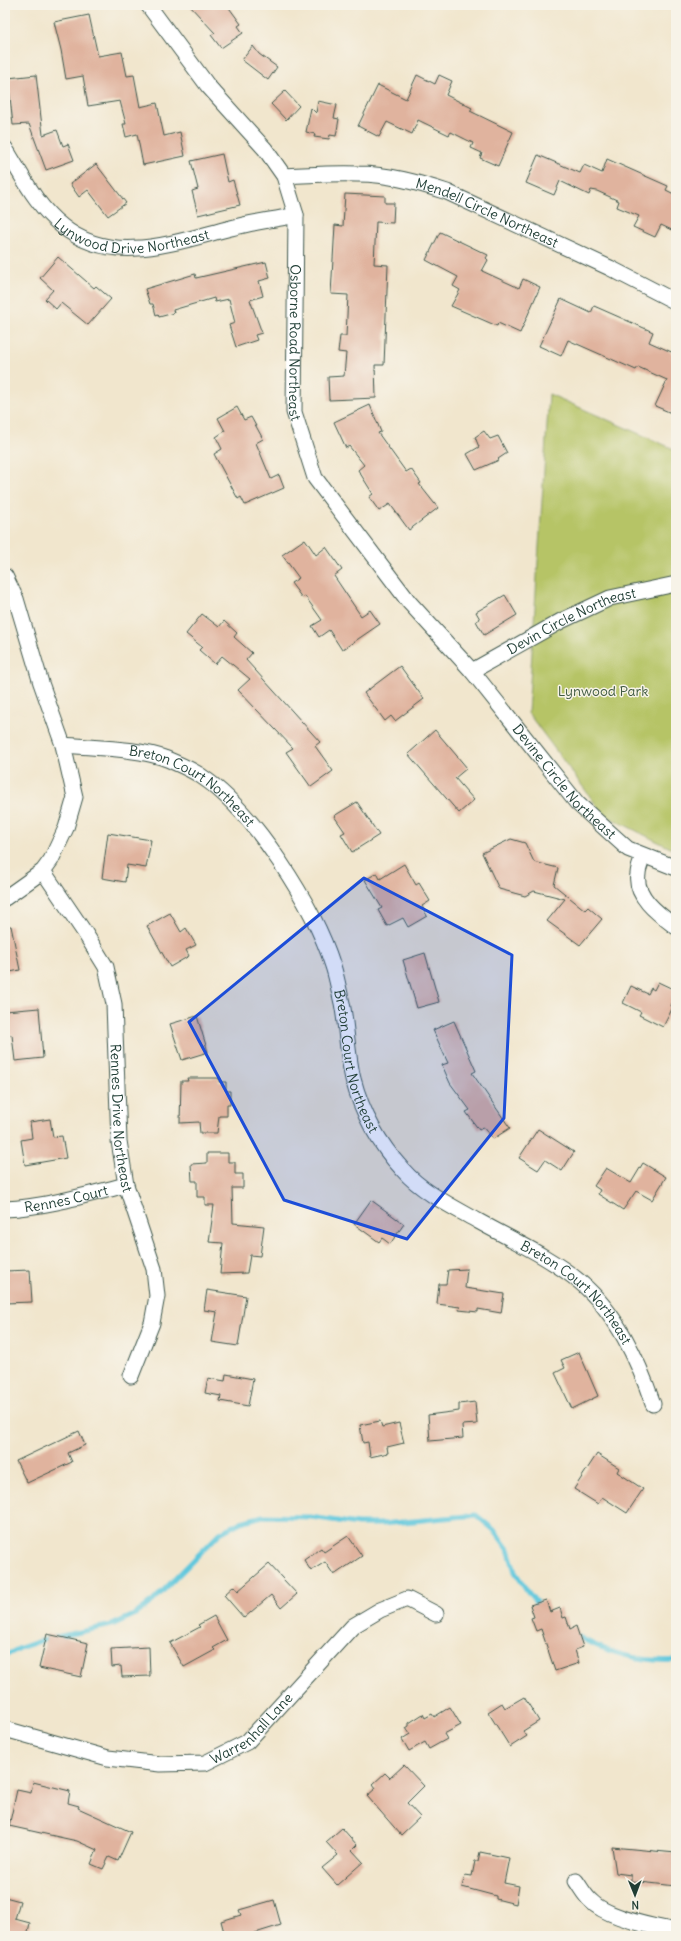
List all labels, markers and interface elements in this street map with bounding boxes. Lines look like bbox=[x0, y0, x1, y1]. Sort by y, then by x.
street label: Mendell Circle Northeast bbox=[414, 174, 561, 252]
street label: Lynwood Drive Northeast bbox=[50, 214, 211, 257]
street label: Osborne Road Northeast bbox=[285, 264, 305, 423]
street label: Devin Circle Northeast bbox=[504, 584, 638, 658]
park label: Lynwood Park bbox=[558, 682, 648, 700]
street label: Devine Circle Northeast bbox=[509, 720, 620, 843]
street label: Breton Court Northeast bbox=[128, 741, 259, 830]
street label: Breton Court Northeast bbox=[330, 988, 383, 1136]
street label: Rennes Drive Northeast bbox=[106, 1044, 137, 1195]
street label: Rennes Court bbox=[23, 1181, 110, 1216]
street label: Breton Court Northeast bbox=[517, 1236, 636, 1348]
street label: Warrenhall Lane bbox=[207, 1689, 297, 1768]
north arrow bbox=[615, 1875, 655, 1915]
text: N bbox=[631, 1898, 639, 1912]

